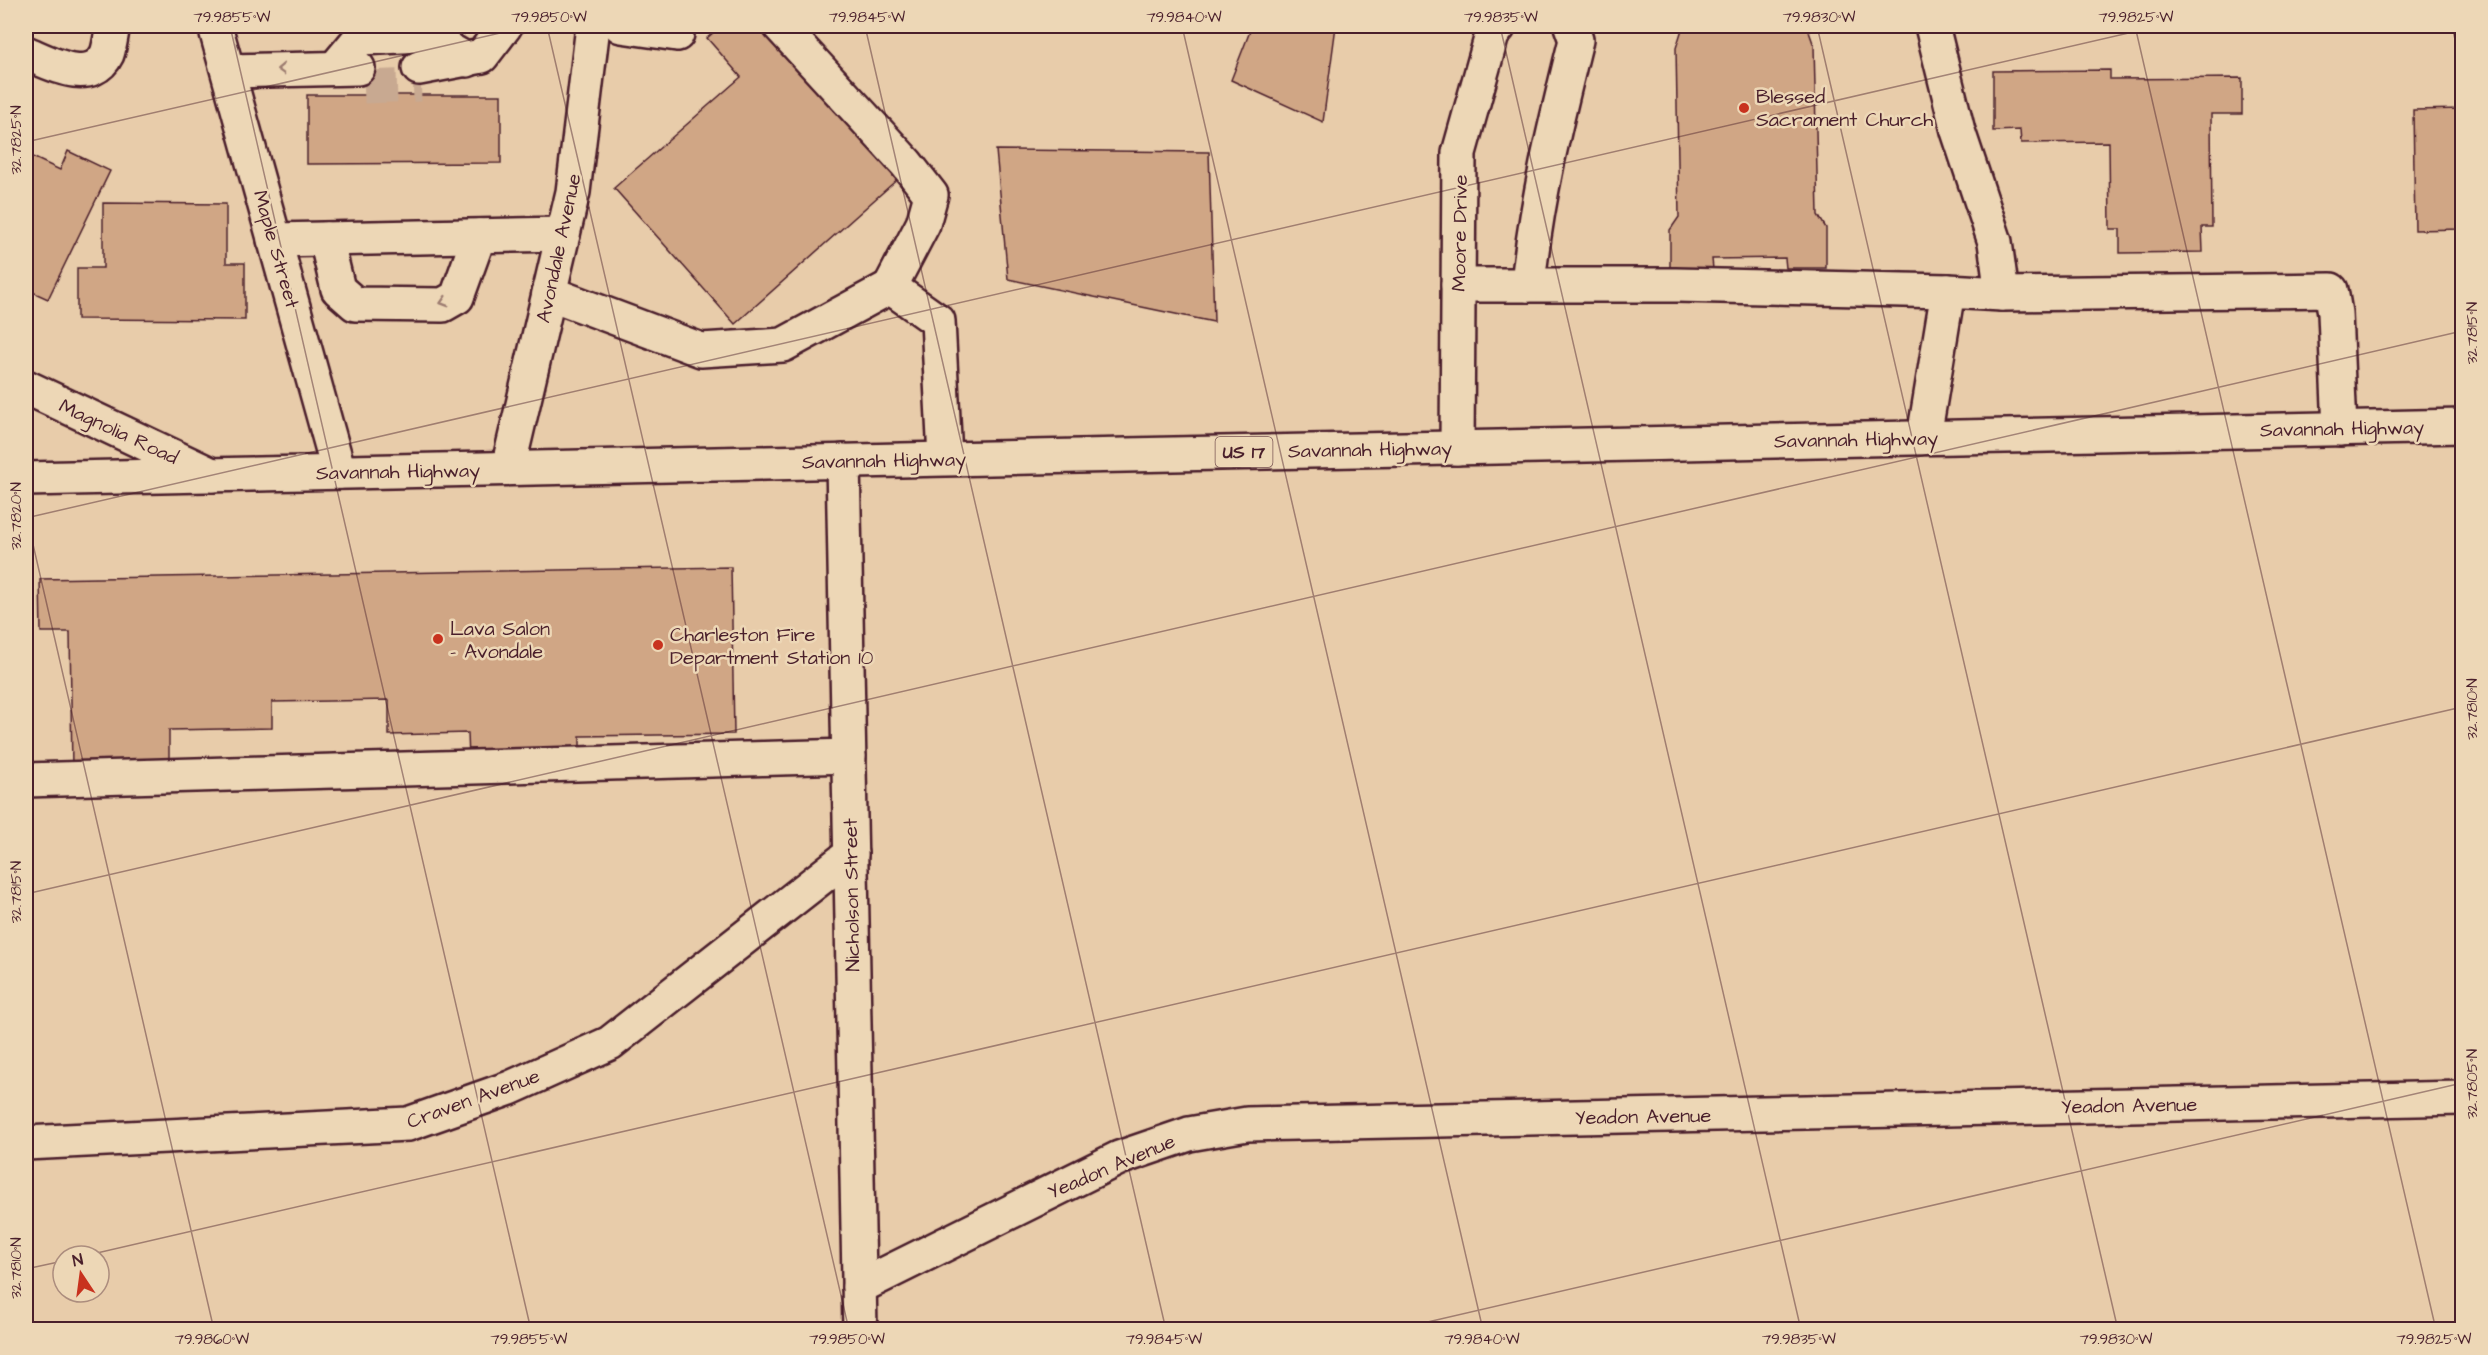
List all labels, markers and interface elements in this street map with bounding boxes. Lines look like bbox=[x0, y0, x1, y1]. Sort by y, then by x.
text: 79.9855°W bbox=[194, 7, 270, 28]
text: 79.9850°W bbox=[511, 7, 587, 28]
text: 79.9845°W bbox=[829, 7, 905, 28]
text: 79.9840°W bbox=[1146, 7, 1222, 28]
text: 79.9835°W bbox=[1464, 7, 1538, 28]
text: 79.9830°W bbox=[1783, 7, 1855, 28]
text: 79.9825°W bbox=[2099, 7, 2173, 28]
one-way arrow bbox=[277, 63, 286, 75]
place label: Blessed Sacrament Church bbox=[1756, 83, 1933, 134]
marker: Blessed Sacrament Church bbox=[1737, 101, 1751, 115]
text: 32.7825°N bbox=[6, 105, 27, 175]
street label: Avondale Avenue bbox=[530, 171, 588, 325]
street label: Moore Drive bbox=[1445, 174, 1475, 292]
street label: Maple Street bbox=[246, 187, 306, 312]
one-way arrow bbox=[439, 295, 450, 307]
text: 32.7815°N bbox=[2462, 302, 2483, 364]
street label: Magnolia Road bbox=[54, 392, 183, 473]
street label: Savannah Highway bbox=[2260, 414, 2424, 445]
street label: Savannah Highway bbox=[1774, 425, 1938, 456]
street label: Savannah Highway bbox=[1288, 435, 1452, 466]
road number: US 17 bbox=[1216, 437, 1272, 467]
street label: Savannah Highway bbox=[802, 446, 966, 477]
street label: Savannah Highway bbox=[316, 457, 480, 488]
text: 32.7820°N bbox=[6, 482, 27, 550]
place label: Lava Salon - Avondale bbox=[450, 615, 550, 666]
place label: Charleston Fire Department Station 10 bbox=[670, 621, 874, 672]
marker: Lava Salon - Avondale bbox=[431, 632, 445, 646]
marker: Charleston Fire Department Station 10 bbox=[651, 638, 665, 652]
text: 32.7810°N bbox=[2462, 678, 2483, 740]
street label: Nicholson Street bbox=[837, 818, 867, 972]
text: 32.7815°N bbox=[6, 861, 27, 923]
text: 32.7805°N bbox=[2462, 1049, 2483, 1119]
street label: Craven Avenue bbox=[403, 1062, 544, 1136]
street label: Yeadon Avenue bbox=[2061, 1091, 2198, 1121]
street label: Yeadon Avenue bbox=[1575, 1102, 1712, 1132]
street label: Yeadon Avenue bbox=[1043, 1127, 1180, 1206]
text: 32.7810°N bbox=[6, 1237, 27, 1299]
north arrow bbox=[51, 1244, 111, 1304]
text: N bbox=[70, 1249, 85, 1272]
text: 79.9860°W bbox=[175, 1329, 249, 1350]
text: 79.9855°W bbox=[491, 1329, 567, 1350]
text: 79.9850°W bbox=[809, 1329, 885, 1350]
text: 79.9845°W bbox=[1126, 1329, 1202, 1350]
text: 79.9840°W bbox=[1444, 1329, 1520, 1350]
text: 79.9835°W bbox=[1762, 1329, 1836, 1350]
text: 79.9830°W bbox=[2080, 1329, 2152, 1350]
text: 79.9825°W bbox=[2397, 1329, 2471, 1350]

